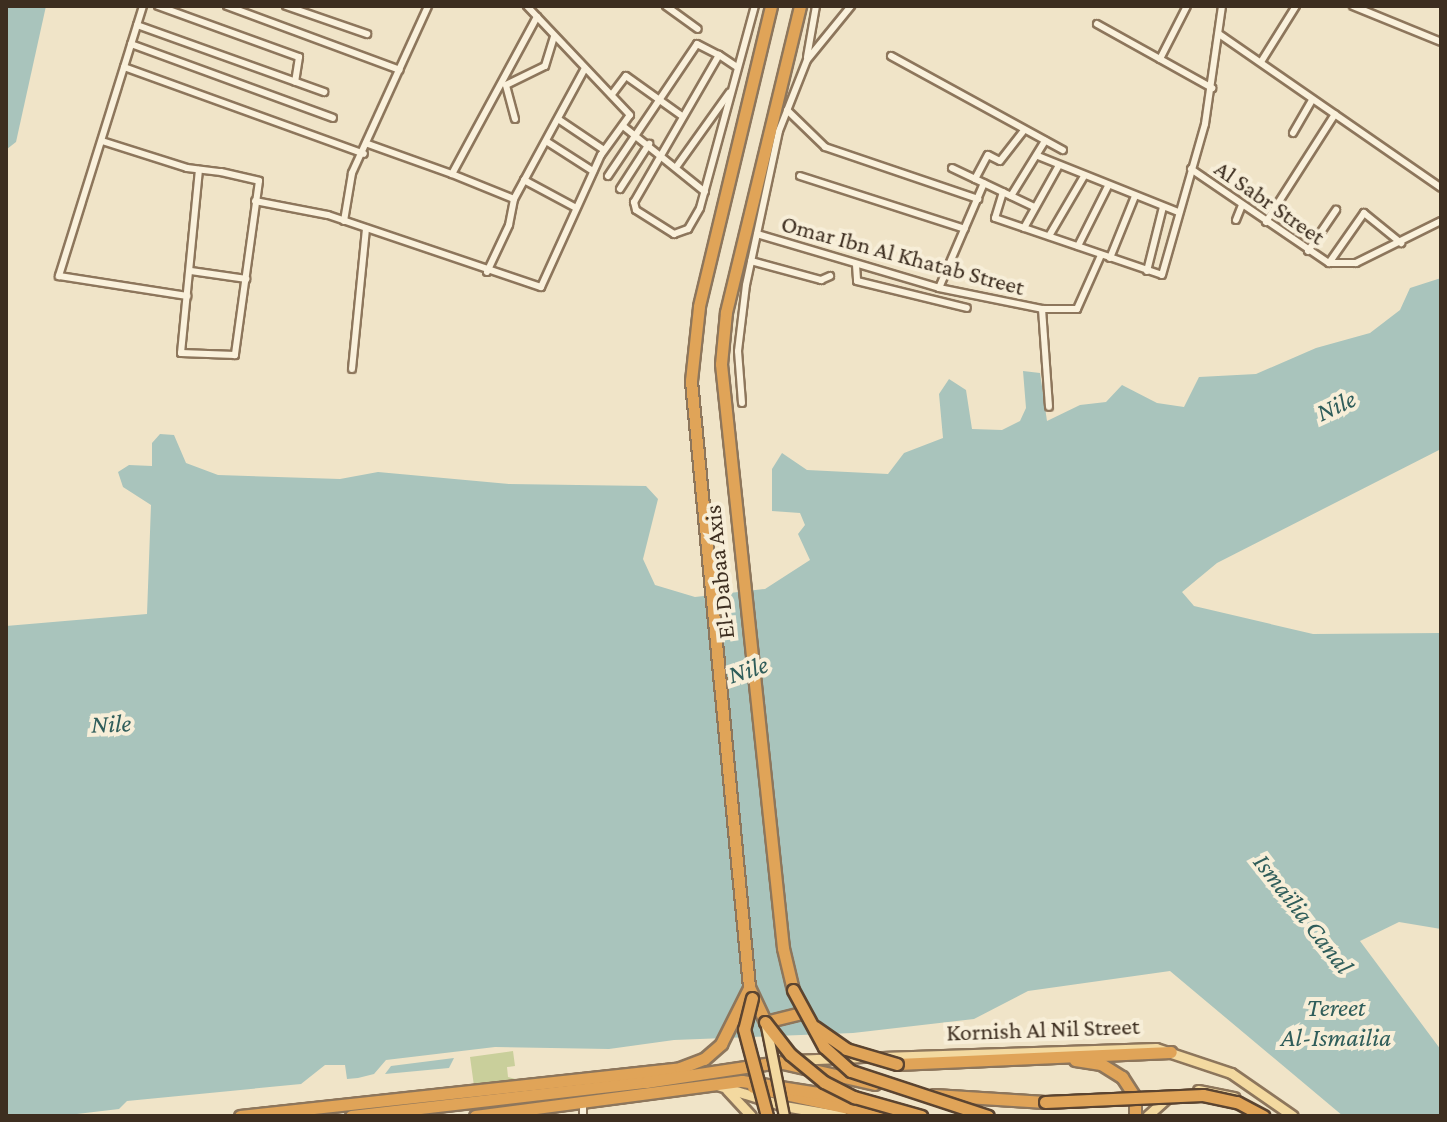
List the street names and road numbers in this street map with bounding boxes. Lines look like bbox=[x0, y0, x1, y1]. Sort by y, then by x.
street label: Al Sabr Street bbox=[1209, 153, 1331, 251]
street label: Omar Ibn Al Khatab Street bbox=[778, 209, 1028, 301]
street label: El-Dabaa Axis bbox=[698, 504, 740, 640]
street label: Kornish Al Nil Street bbox=[946, 1011, 1140, 1047]

